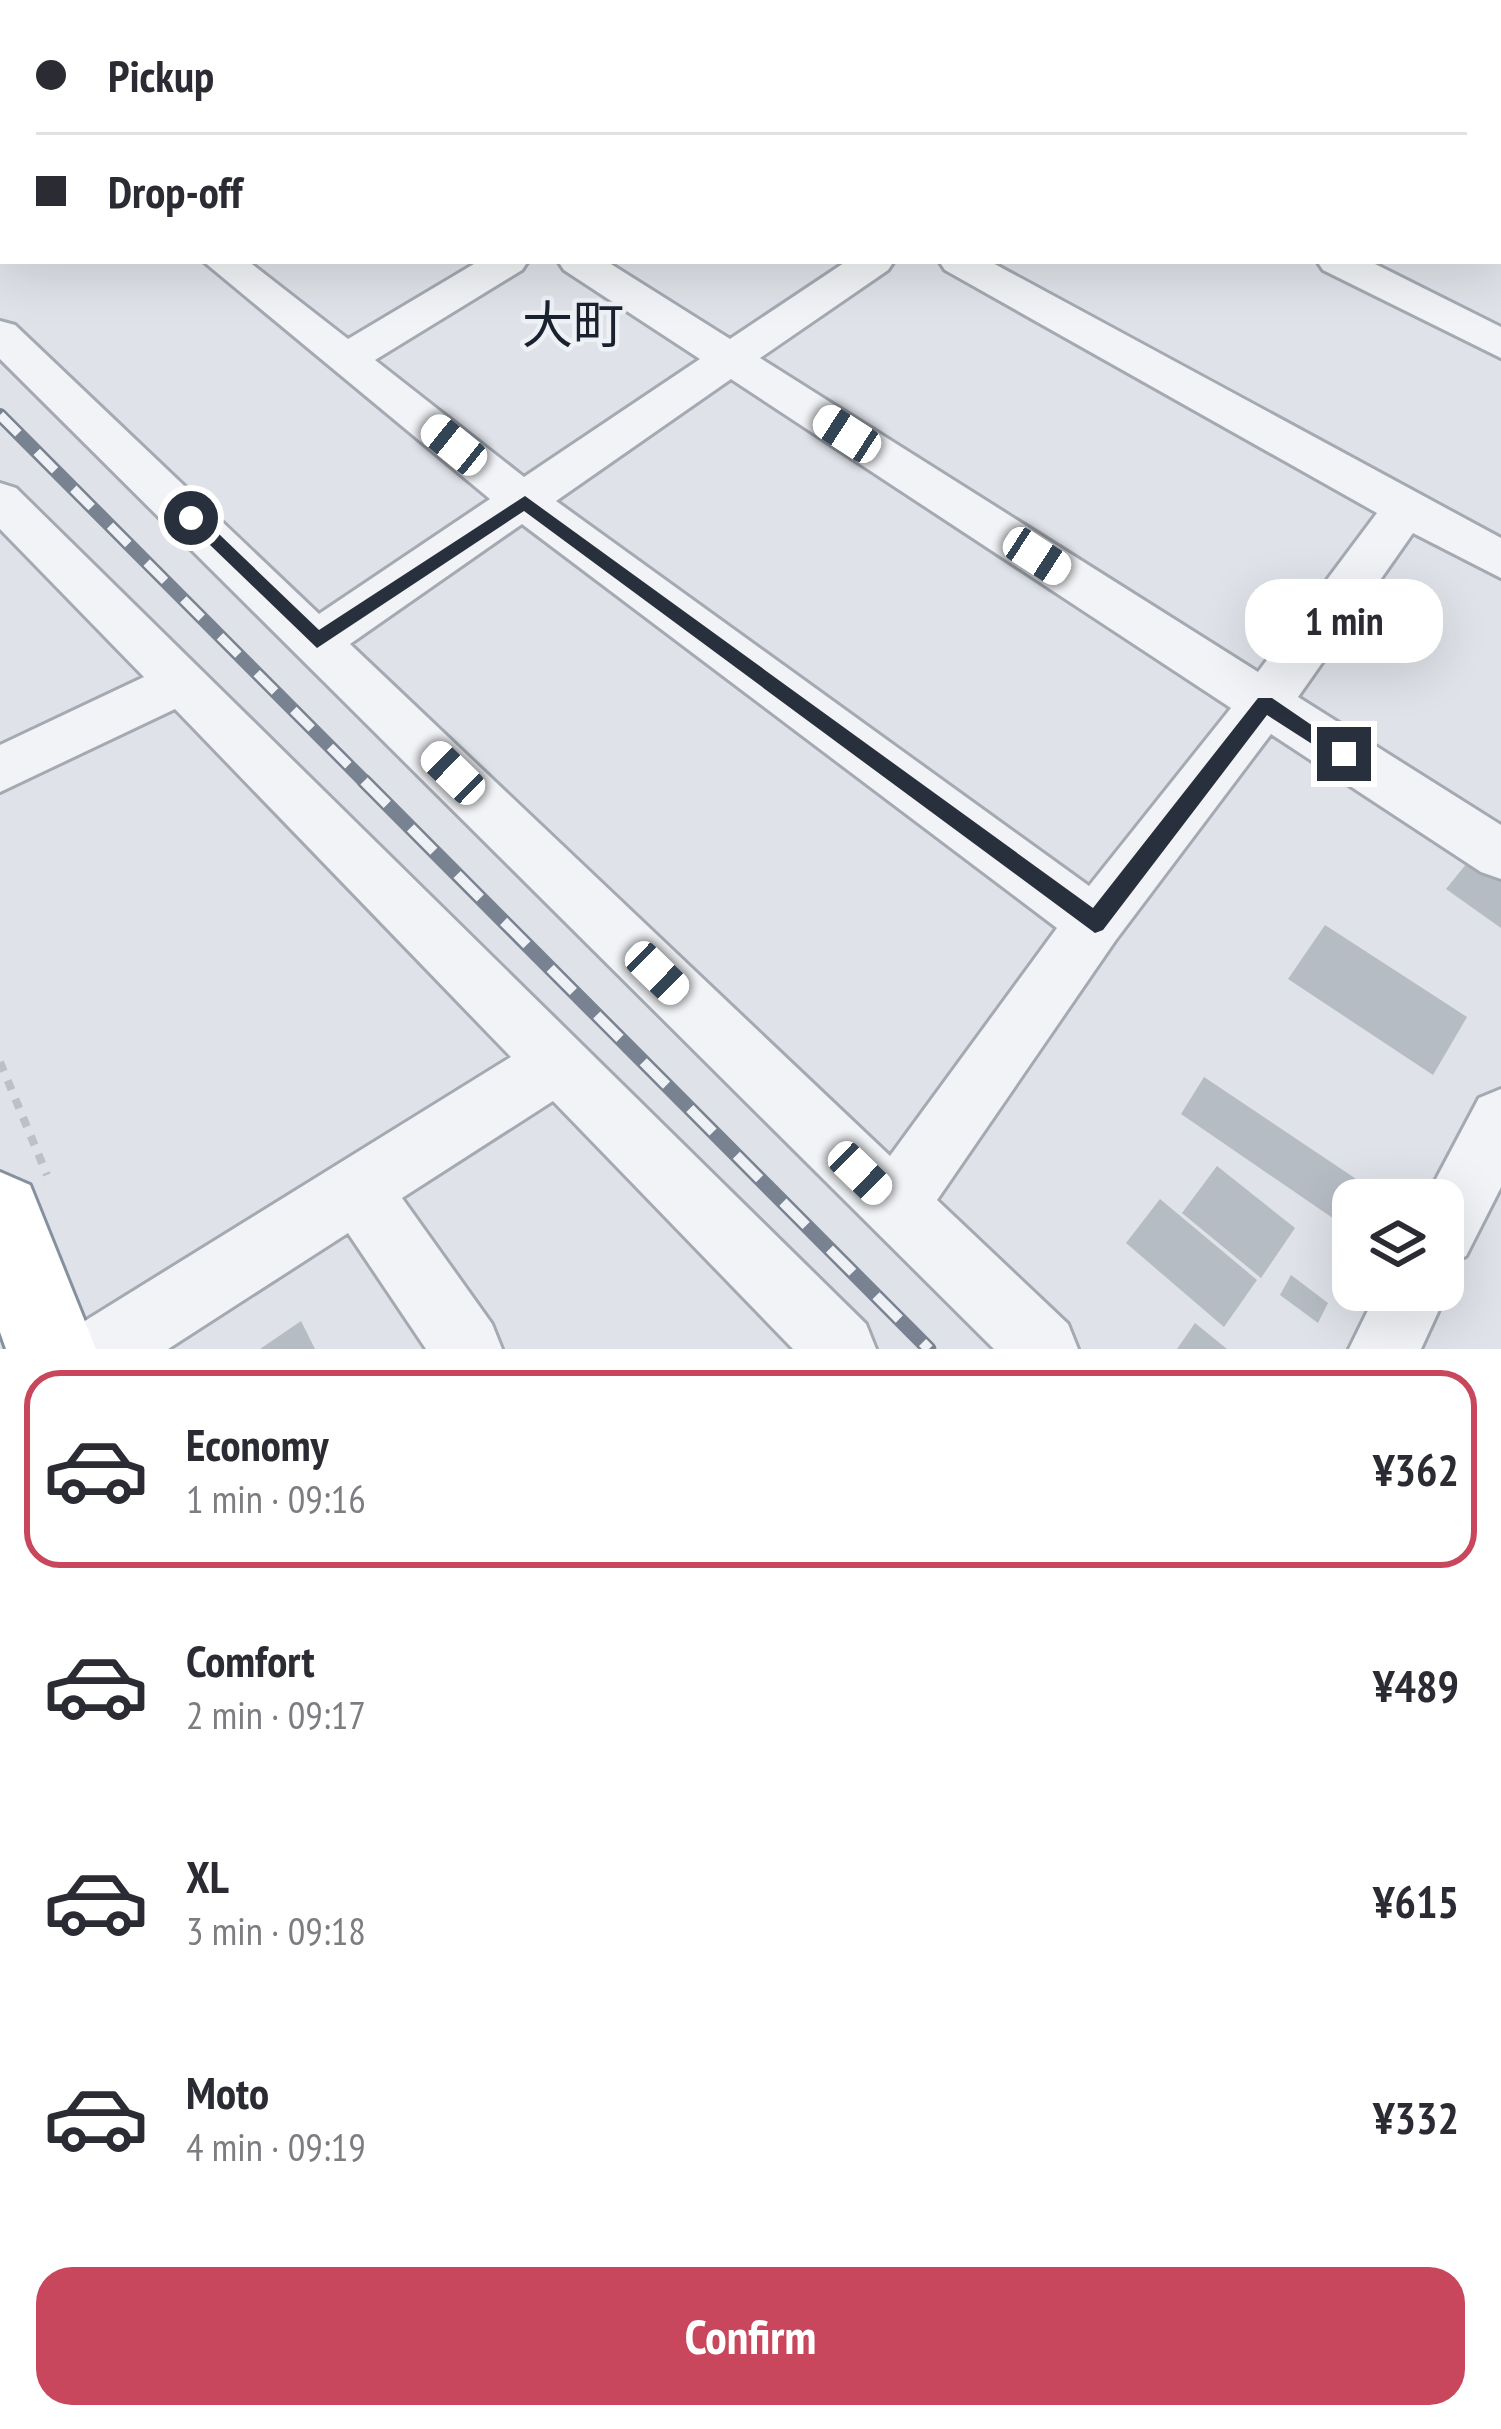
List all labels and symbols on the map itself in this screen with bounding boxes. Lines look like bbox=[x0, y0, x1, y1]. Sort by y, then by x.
district label: 大町 bbox=[522, 291, 624, 357]
car bbox=[807, 399, 887, 469]
car bbox=[415, 408, 493, 482]
route start bbox=[164, 491, 218, 545]
car bbox=[997, 521, 1077, 591]
callout: 1 min bbox=[1245, 580, 1443, 664]
route end bbox=[1317, 727, 1371, 781]
car bbox=[415, 735, 491, 811]
car bbox=[619, 935, 695, 1011]
car bbox=[822, 1135, 898, 1211]

